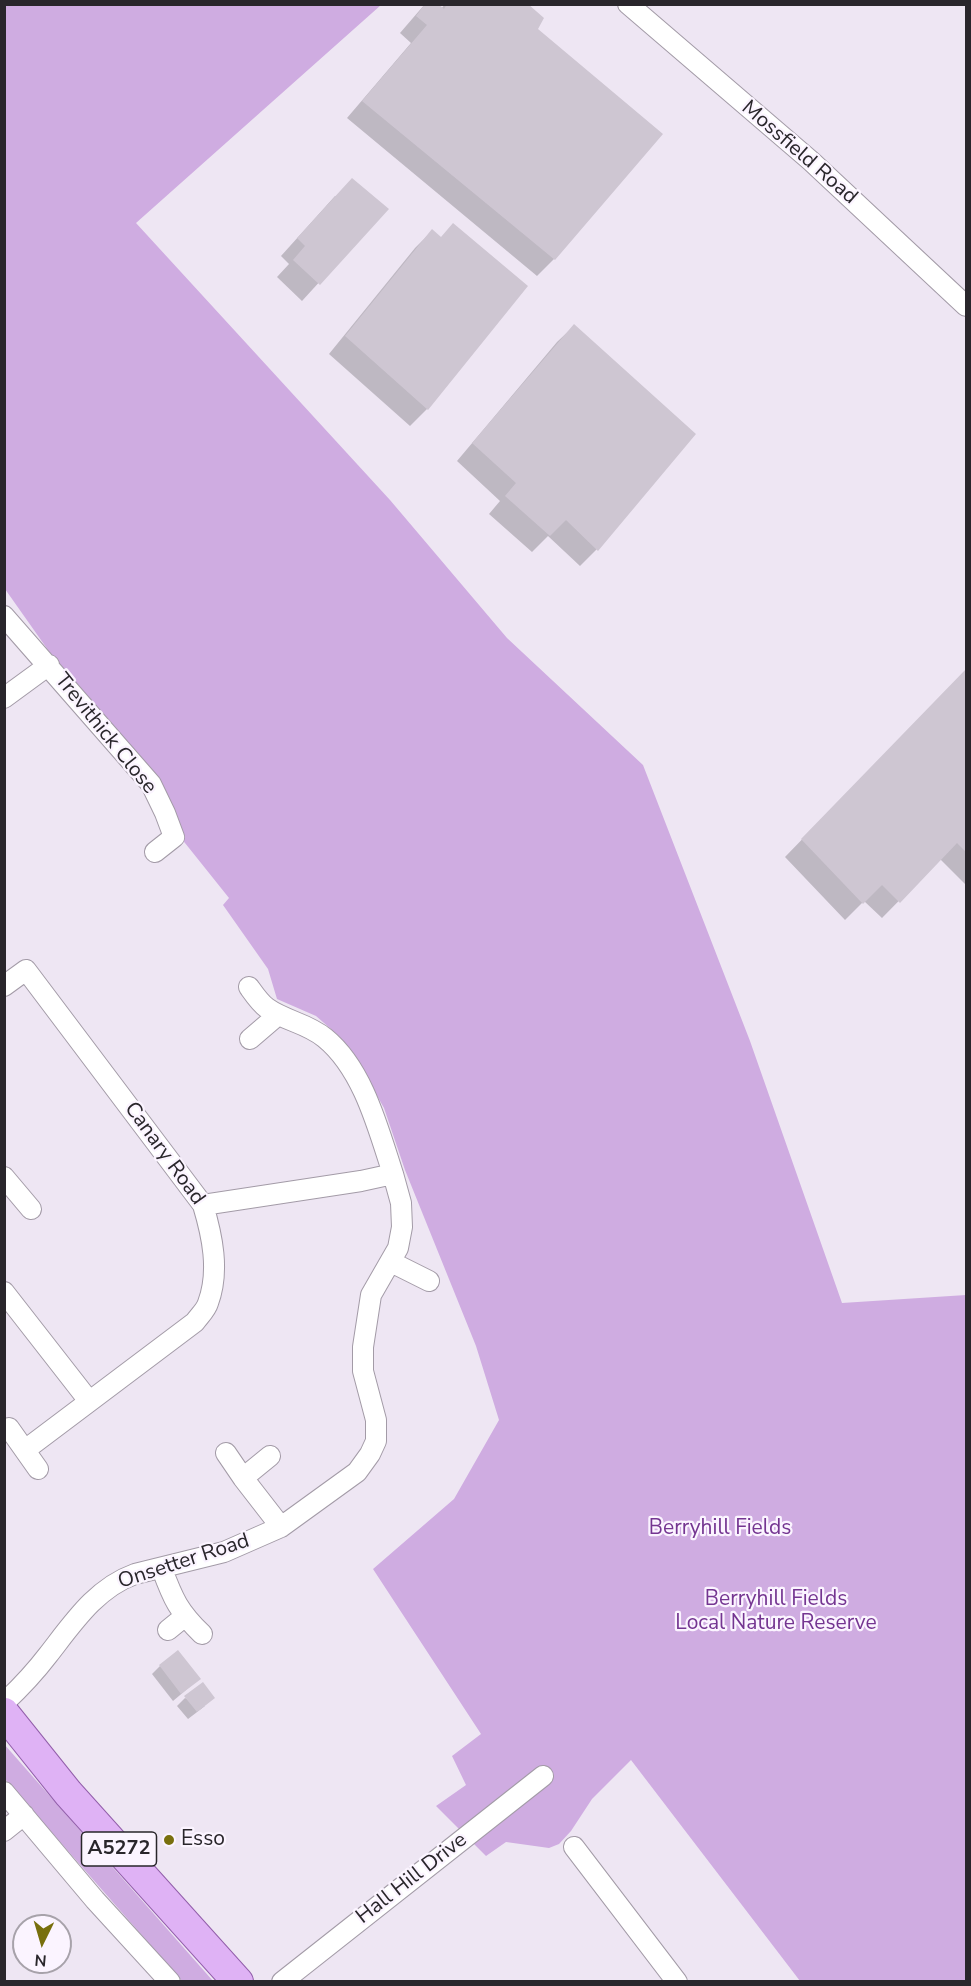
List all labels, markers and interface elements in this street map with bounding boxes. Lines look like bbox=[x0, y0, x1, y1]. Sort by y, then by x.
street label: Mossfield Road bbox=[736, 96, 862, 210]
street label: Trevithick Close bbox=[49, 669, 161, 799]
street label: Canary Road bbox=[118, 1098, 210, 1210]
park label: Berryhill Fields bbox=[649, 1516, 791, 1542]
street label: Onsetter Road bbox=[115, 1529, 253, 1595]
park label: Berryhill Fields Local Nature Reserve bbox=[675, 1587, 877, 1637]
place label: Esso bbox=[181, 1827, 225, 1853]
street label: Hall Hill Drive bbox=[352, 1828, 472, 1930]
road number: A5272 bbox=[82, 1832, 156, 1866]
marker: Esso bbox=[162, 1833, 176, 1847]
north arrow bbox=[12, 1914, 72, 1974]
text: N bbox=[34, 1948, 48, 1971]

